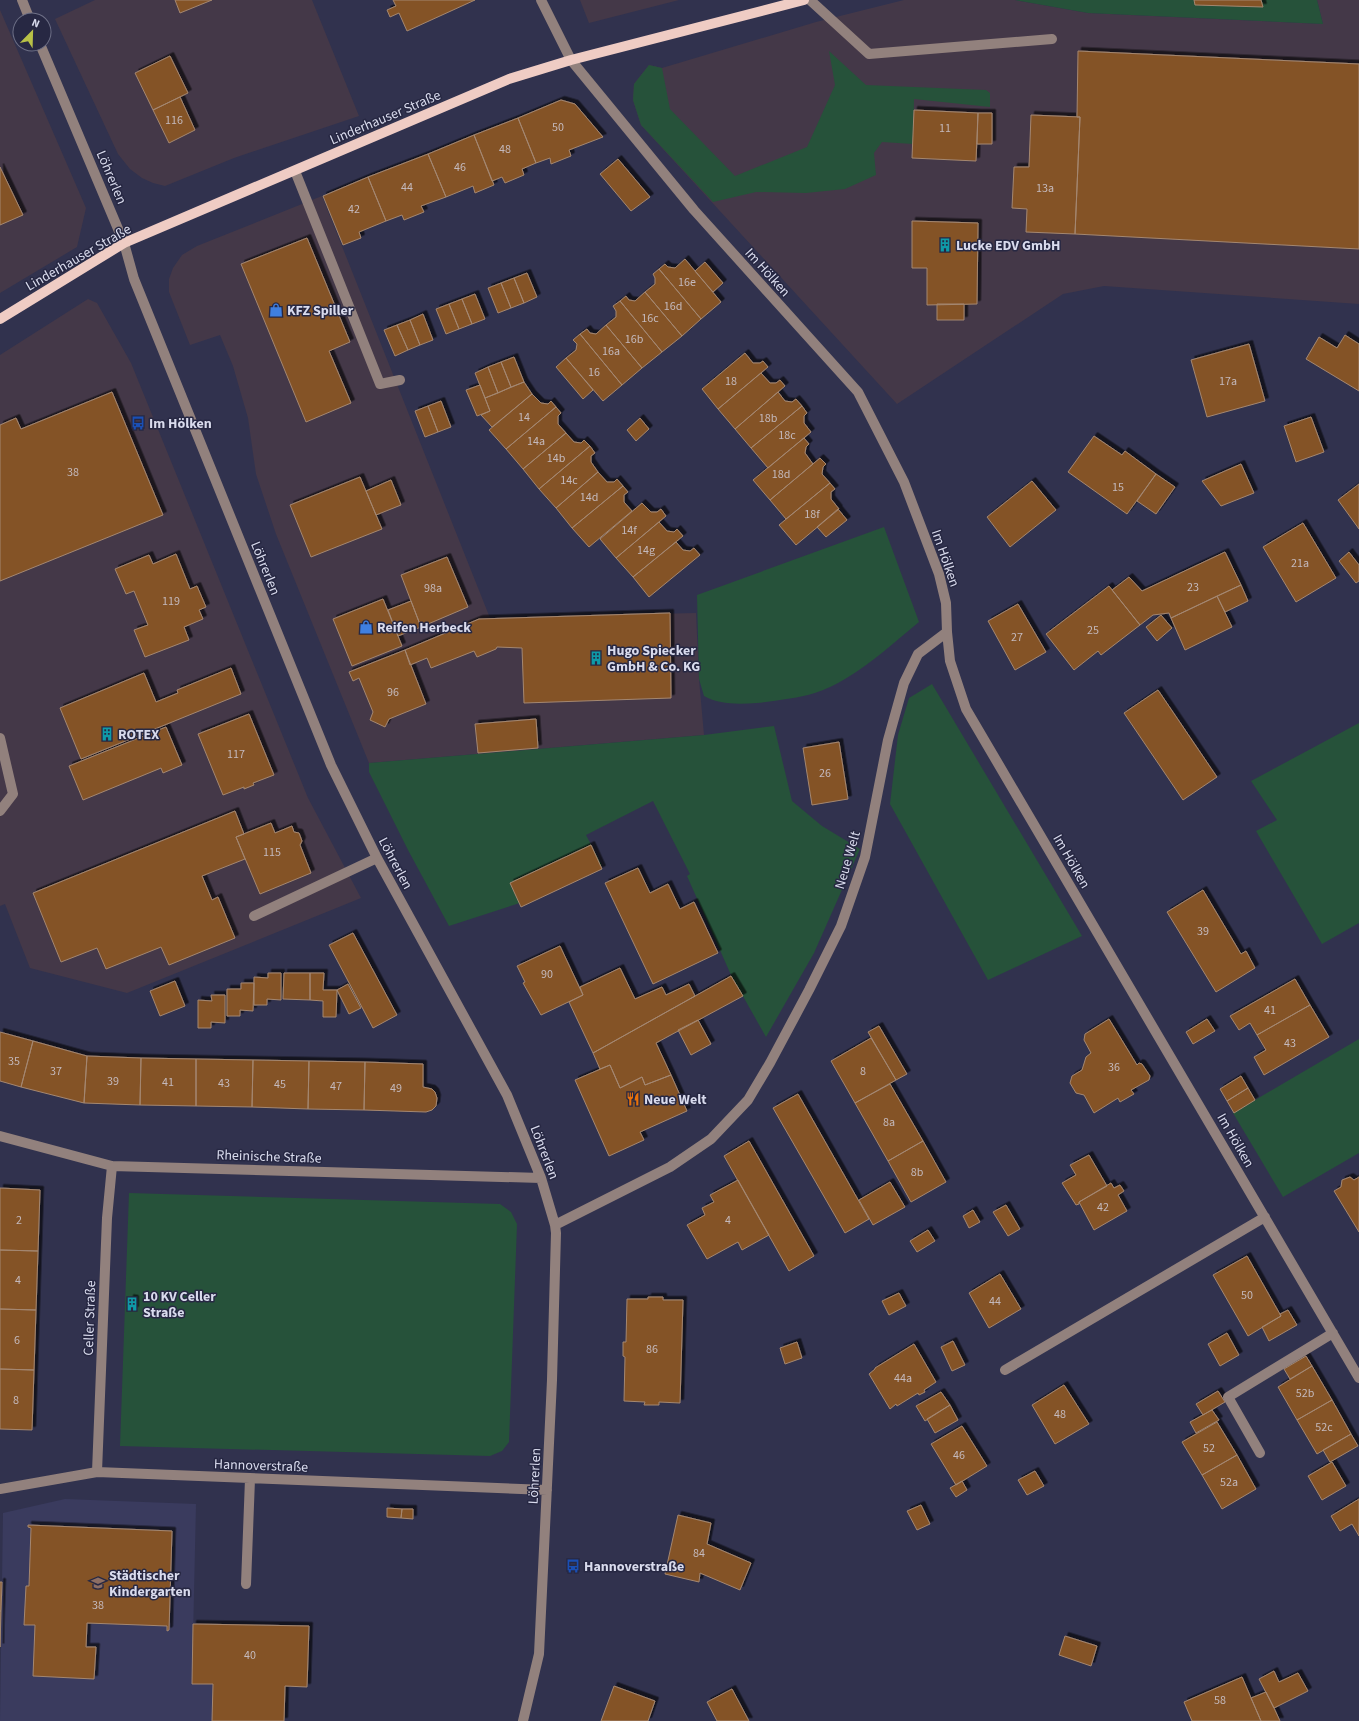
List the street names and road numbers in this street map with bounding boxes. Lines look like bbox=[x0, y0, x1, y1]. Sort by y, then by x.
street label: Linderhauser Straße bbox=[327, 86, 444, 150]
street label: Löhrerlen bbox=[91, 147, 131, 207]
street label: Linderhauser Straße bbox=[22, 220, 135, 296]
street label: Im Hölken bbox=[740, 244, 795, 302]
street label: Im Hölken bbox=[926, 527, 964, 590]
street label: Löhrerlen bbox=[245, 538, 285, 598]
street label: Neue Welt bbox=[830, 829, 866, 892]
street label: Im Hölken bbox=[1048, 831, 1095, 892]
street label: Löhrerlen bbox=[373, 834, 417, 893]
street label: Im Hölken bbox=[1212, 1110, 1259, 1171]
street label: Löhrerlen bbox=[525, 1122, 564, 1182]
street label: Rheinische Straße bbox=[216, 1145, 322, 1169]
street label: Celler Straße bbox=[79, 1280, 101, 1356]
street label: Löhrerlen bbox=[524, 1447, 546, 1505]
street label: Hannoverstraße bbox=[214, 1454, 308, 1478]

